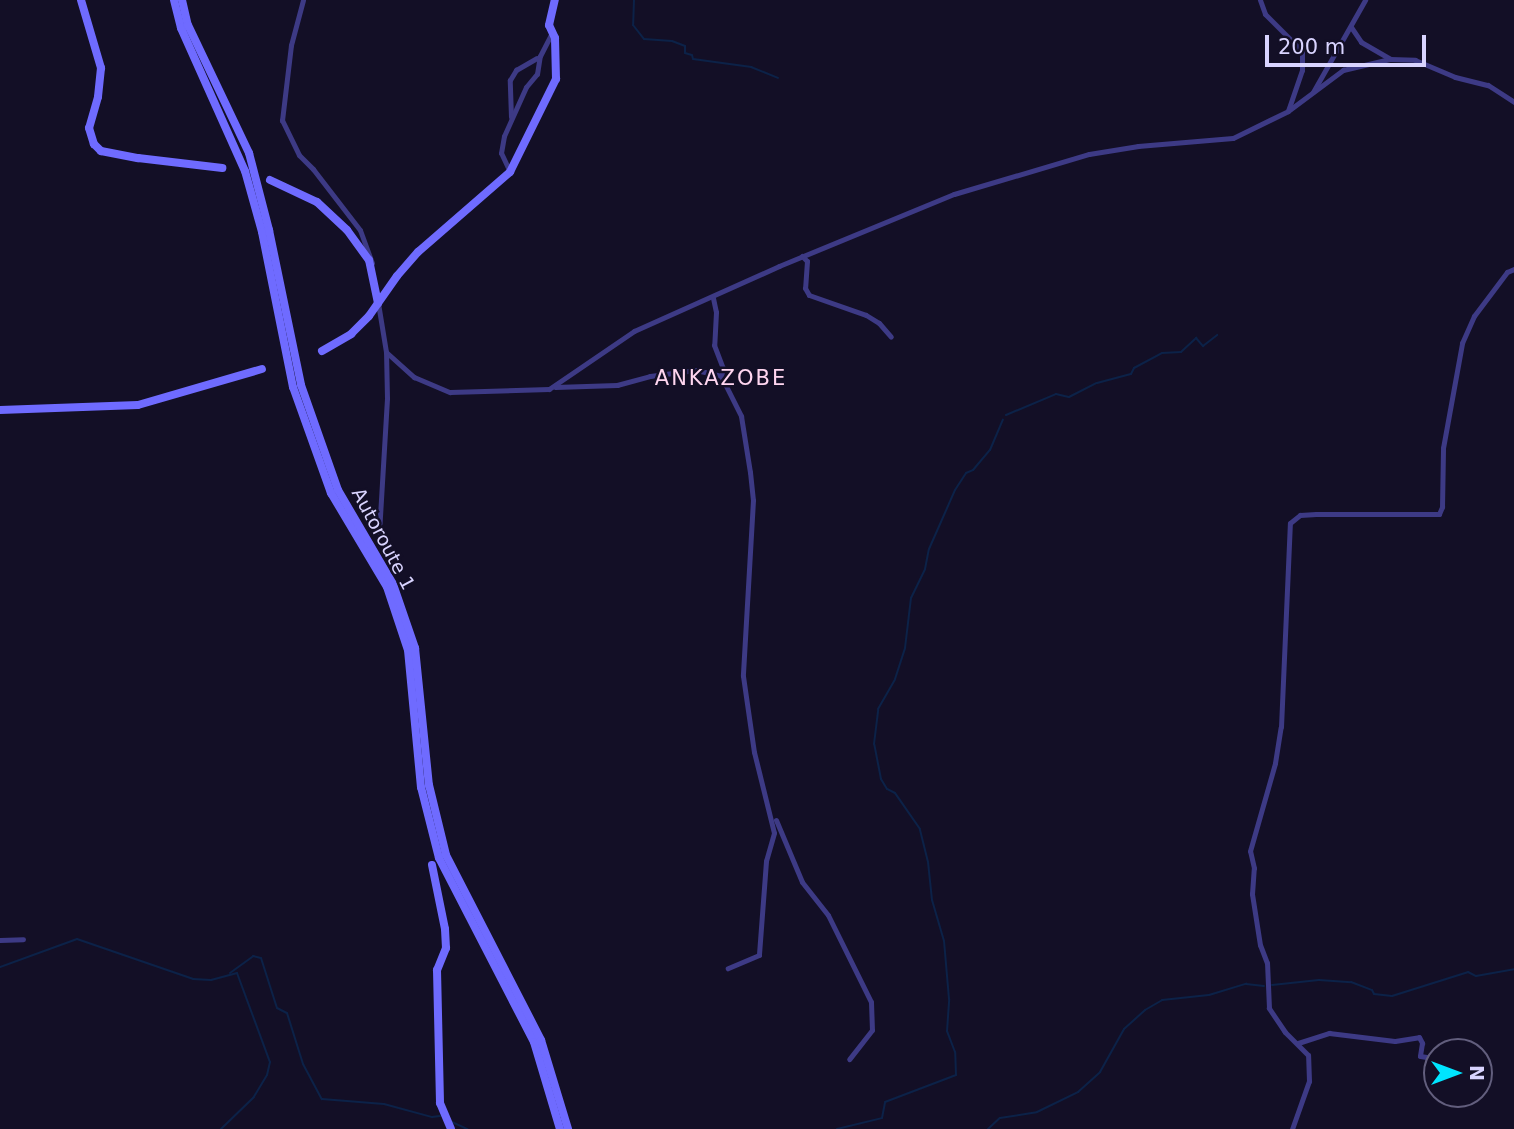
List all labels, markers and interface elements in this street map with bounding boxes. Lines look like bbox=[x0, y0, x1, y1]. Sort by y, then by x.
scale bar bbox=[1269, 21, 1430, 65]
text: 200 m bbox=[1278, 35, 1345, 59]
district label: ANKAZOBE bbox=[656, 365, 786, 391]
street label: Autoroute 1 bbox=[347, 484, 419, 594]
north arrow bbox=[1423, 1038, 1493, 1108]
text: N bbox=[1466, 1065, 1488, 1081]

